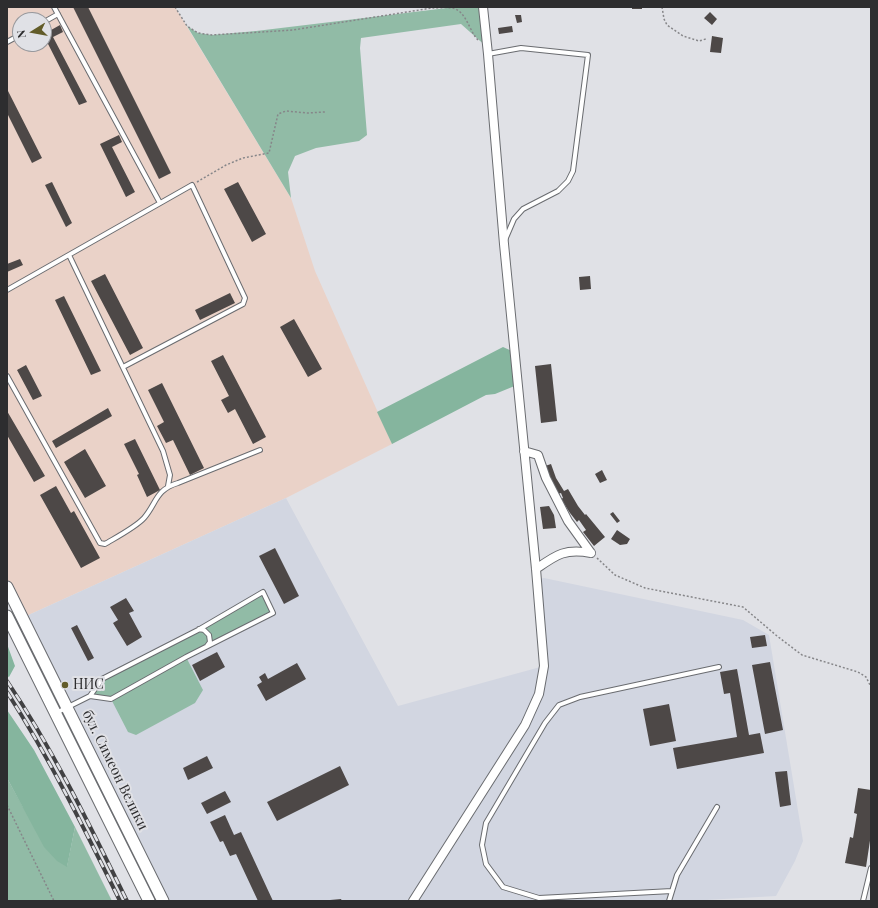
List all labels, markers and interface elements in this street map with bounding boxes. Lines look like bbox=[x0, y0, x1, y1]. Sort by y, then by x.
north arrow bbox=[12, 12, 52, 52]
text: N bbox=[13, 29, 29, 40]
place label: НИС bbox=[73, 677, 104, 693]
marker: НИС bbox=[60, 680, 70, 690]
street label: бул. Симеон Велики bbox=[79, 707, 151, 833]

